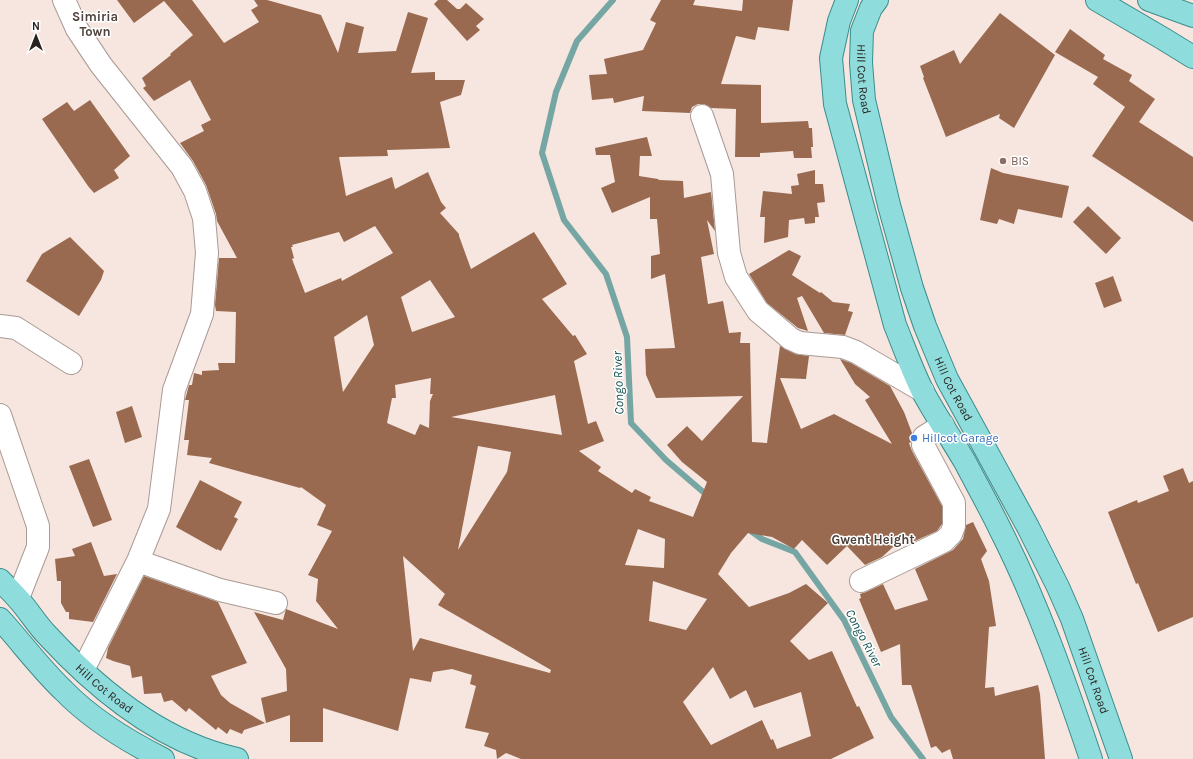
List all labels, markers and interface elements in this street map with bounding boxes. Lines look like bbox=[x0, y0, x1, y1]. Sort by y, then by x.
district label: Simiria Town bbox=[72, 9, 118, 39]
north arrow bbox=[16, 16, 56, 56]
text: N bbox=[32, 20, 40, 33]
street label: Hill Cot Road bbox=[854, 44, 874, 115]
place label: BIS bbox=[1011, 154, 1029, 168]
marker: BIS bbox=[998, 156, 1008, 166]
water label: Congo River bbox=[609, 351, 627, 415]
street label: Hill Cot Road bbox=[932, 355, 976, 423]
place label: Hillcot Garage bbox=[922, 431, 999, 445]
marker: Hillcot Garage bbox=[909, 433, 919, 443]
district label: Gwent Height bbox=[831, 532, 915, 547]
water label: Congo River bbox=[842, 606, 886, 670]
street label: Hill Cot Road bbox=[1075, 645, 1112, 716]
street label: Hill Cot Road bbox=[73, 661, 136, 716]

